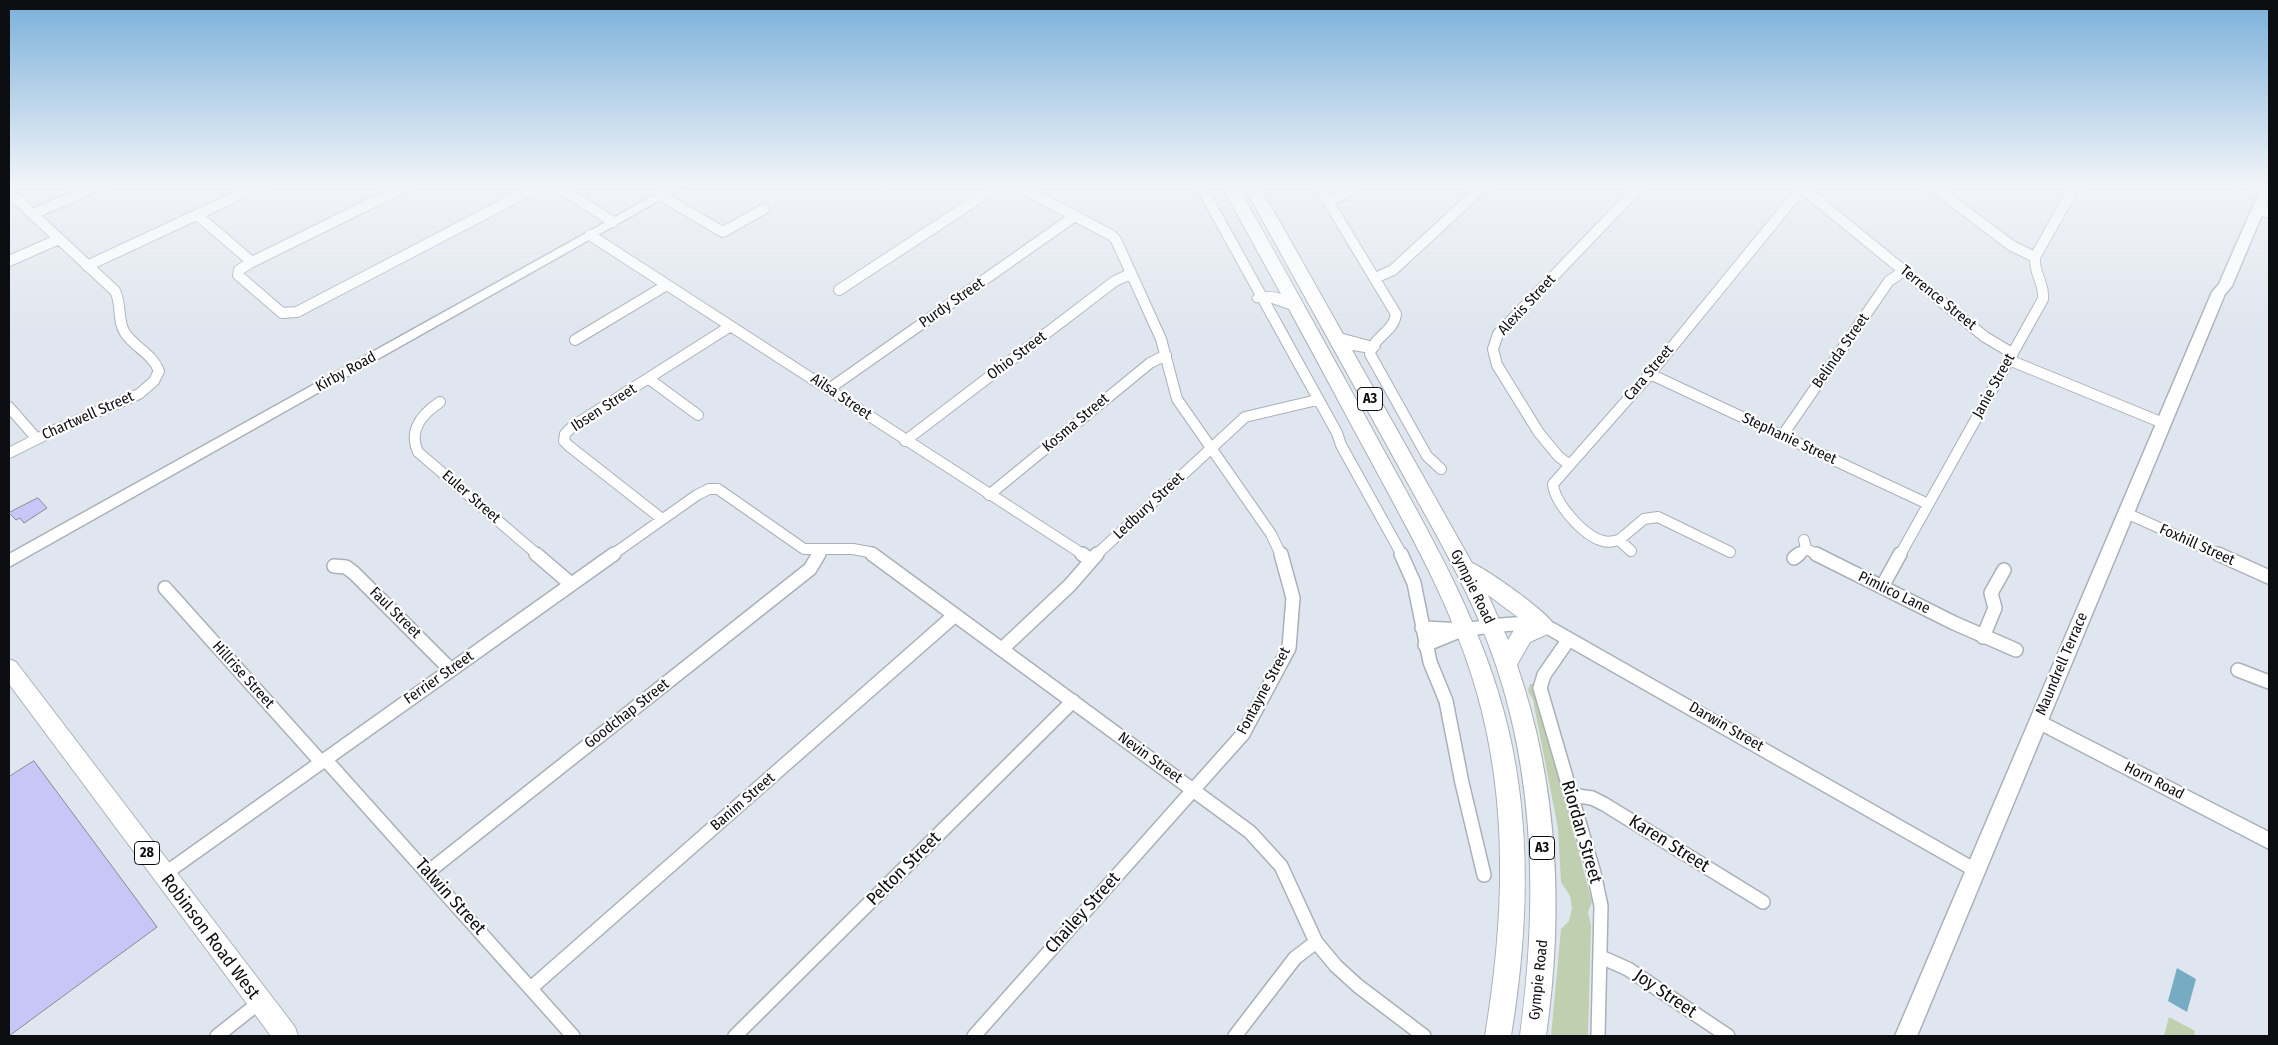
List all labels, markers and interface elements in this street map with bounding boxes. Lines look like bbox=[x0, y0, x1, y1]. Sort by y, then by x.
street label: Terrence Street bbox=[1896, 262, 1980, 334]
street label: Alexis Street bbox=[1494, 271, 1560, 339]
street label: Purdy Street bbox=[916, 274, 988, 332]
street label: Belinda Street bbox=[1809, 310, 1873, 392]
street label: Ohio Street bbox=[984, 328, 1050, 384]
street label: Cara Street bbox=[1620, 341, 1678, 405]
street label: Kirby Road bbox=[313, 348, 379, 396]
street label: Janie Street bbox=[1969, 351, 2019, 421]
street label: Ailsa Street bbox=[807, 370, 875, 424]
street label: Ibsen Street bbox=[568, 380, 640, 436]
street label: Chartwell Street bbox=[39, 388, 137, 444]
road number: A3 bbox=[1358, 388, 1382, 410]
street label: Kosma Street bbox=[1039, 390, 1113, 456]
street label: Stephanie Street bbox=[1739, 409, 1839, 469]
street label: Euler Street bbox=[438, 467, 504, 527]
street label: Ledbury Street bbox=[1110, 469, 1188, 543]
street label: Foxhill Street bbox=[2157, 520, 2237, 570]
street label: Gympie Road bbox=[1446, 547, 1498, 627]
street label: Pimlico Lane bbox=[1855, 568, 1933, 618]
street label: Faul Street bbox=[366, 584, 424, 642]
street label: Maundrell Terrace bbox=[2032, 610, 2092, 718]
street label: Hillrise Street bbox=[208, 638, 278, 712]
street label: Fontayne Street bbox=[1233, 644, 1295, 738]
street label: Ferrier Street bbox=[401, 647, 477, 709]
street label: Goodchap Street bbox=[581, 675, 673, 753]
street label: Darwin Street bbox=[1686, 698, 1766, 756]
street label: Nevin Street bbox=[1114, 729, 1186, 787]
street label: Horn Road bbox=[2121, 758, 2187, 804]
street label: Banim Street bbox=[707, 769, 779, 835]
street label: Riordan Street bbox=[1556, 778, 1606, 886]
street label: Karen Street bbox=[1625, 811, 1713, 877]
street label: Pelton Street bbox=[863, 828, 945, 910]
road number: A3 bbox=[1530, 836, 1554, 860]
road number: 28 bbox=[134, 841, 160, 864]
street label: Talwin Street bbox=[410, 854, 490, 940]
street label: Chailey Street bbox=[1041, 868, 1125, 958]
street label: Robinson Road West bbox=[156, 870, 264, 1004]
street label: Gympie Road bbox=[1526, 939, 1552, 1021]
street label: Joy Street bbox=[1630, 965, 1700, 1023]

